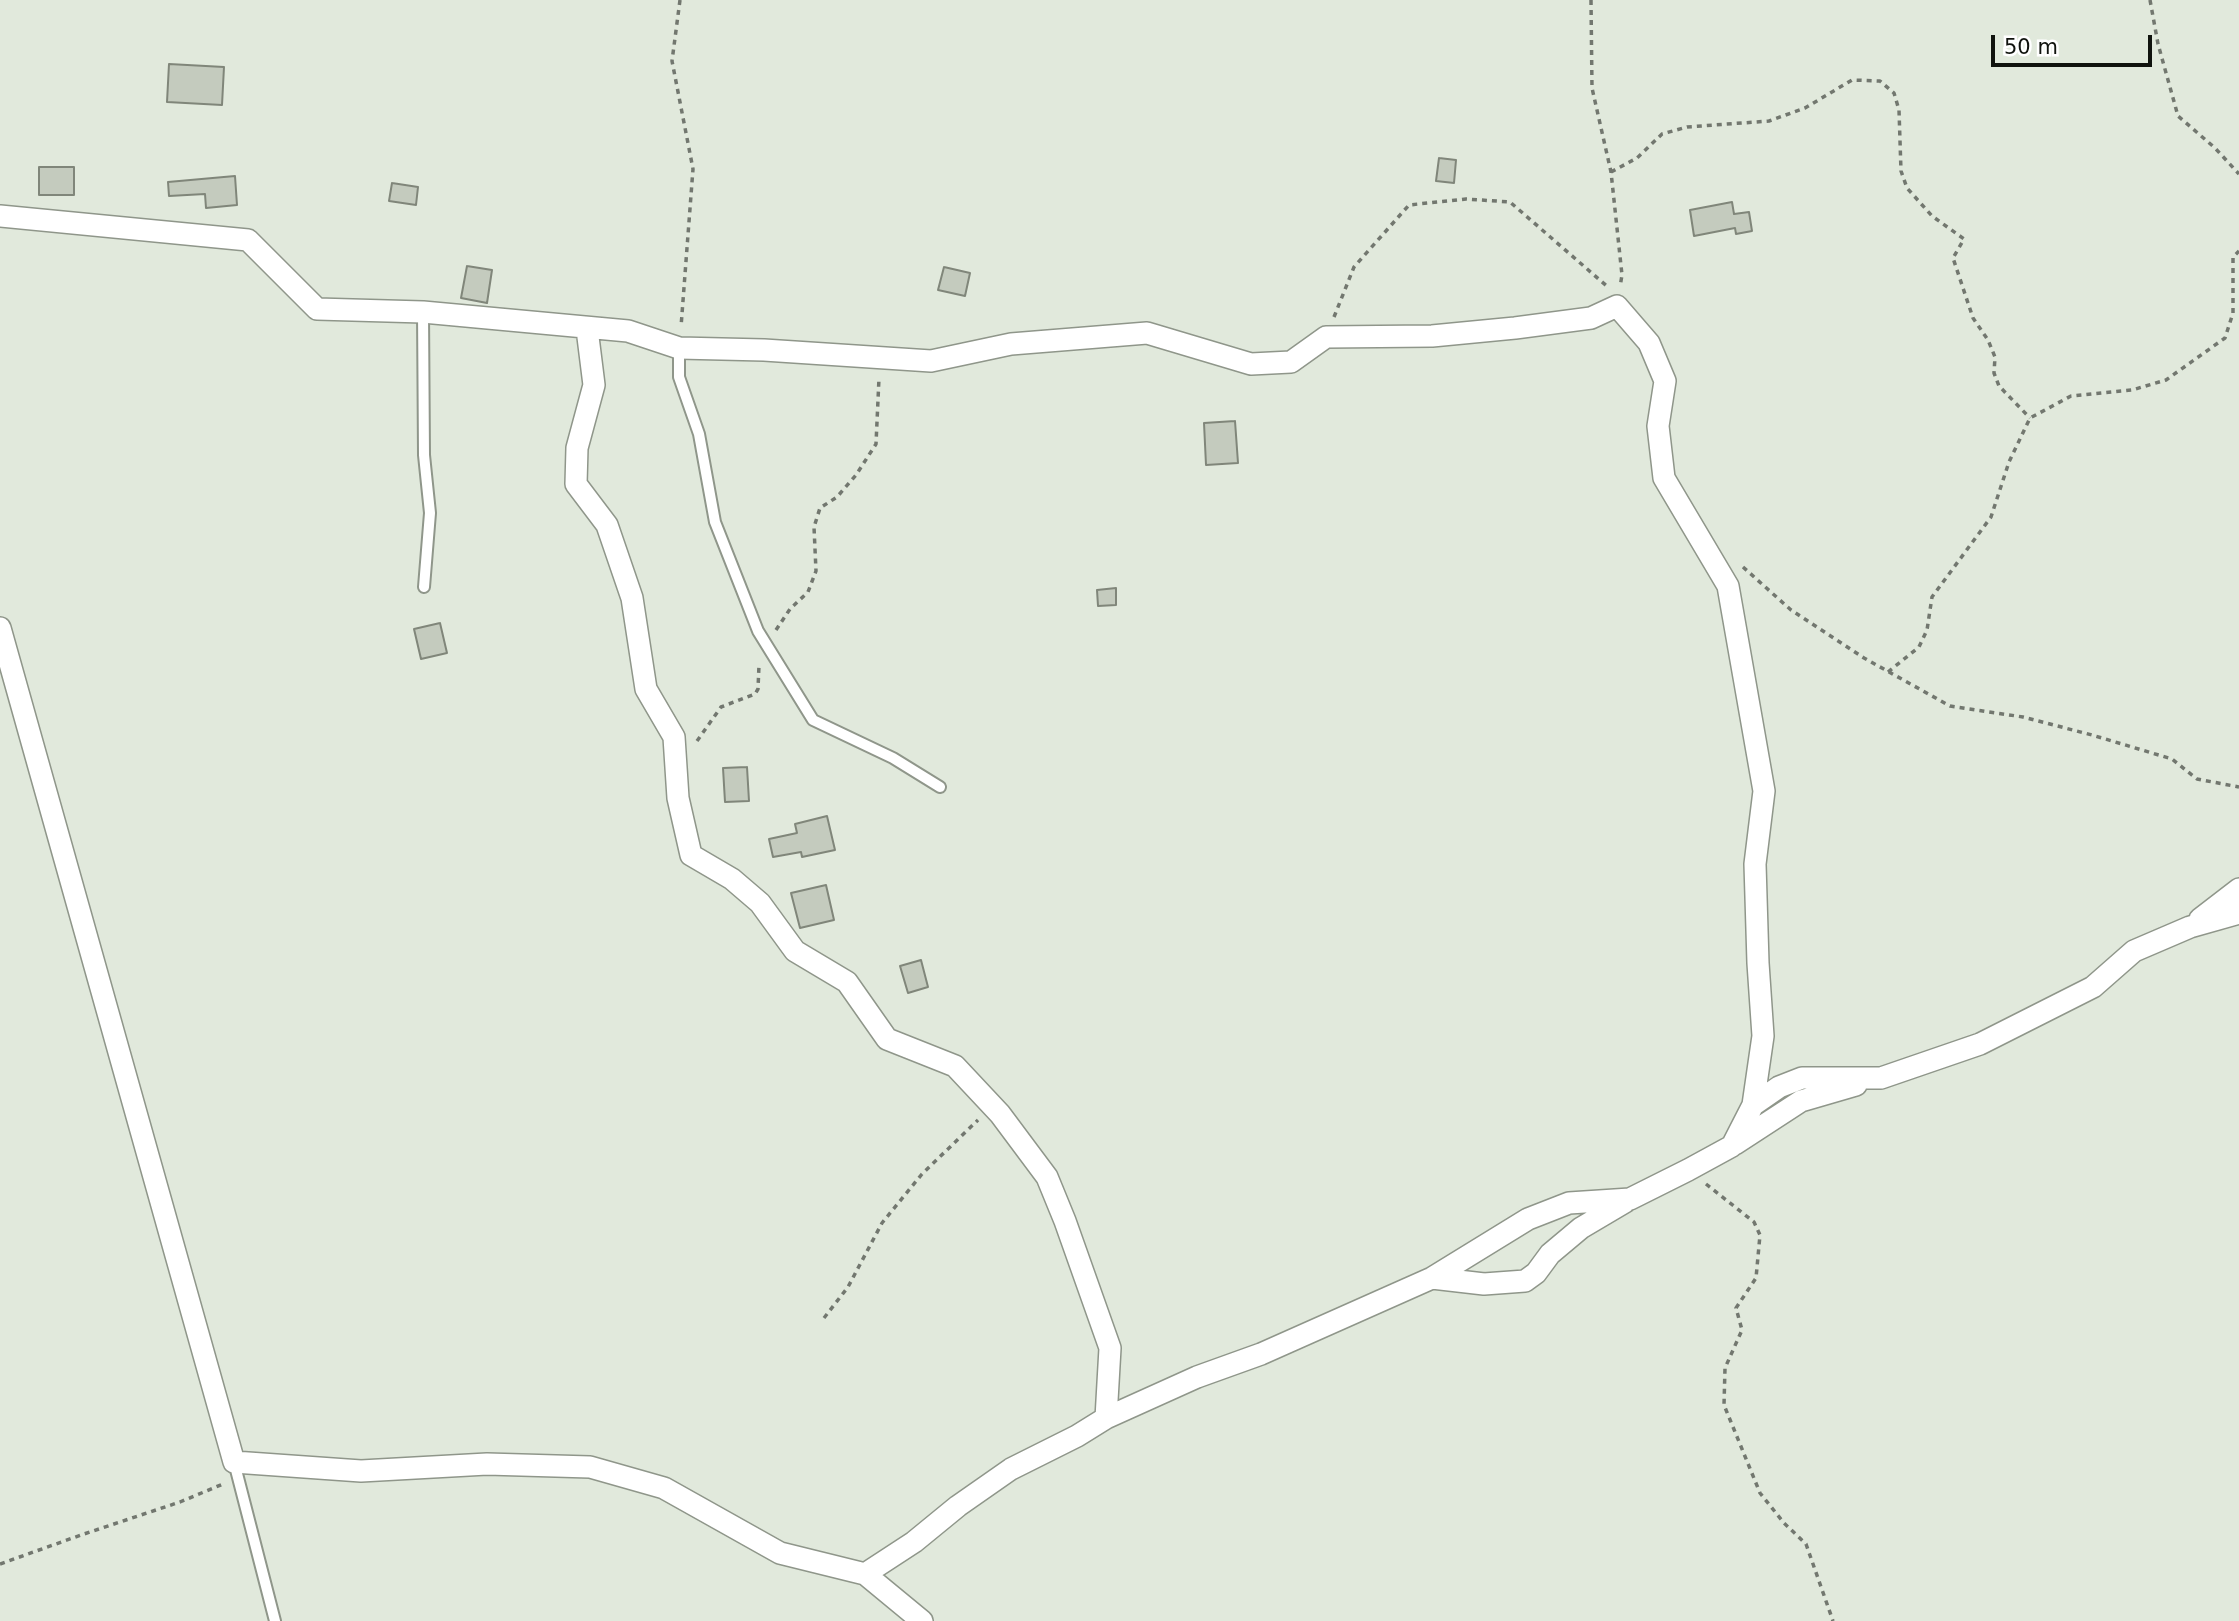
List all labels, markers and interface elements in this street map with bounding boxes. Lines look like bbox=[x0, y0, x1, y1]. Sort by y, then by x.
scale bar bbox=[1994, 21, 2155, 65]
text: 50 m bbox=[2004, 35, 2058, 59]

